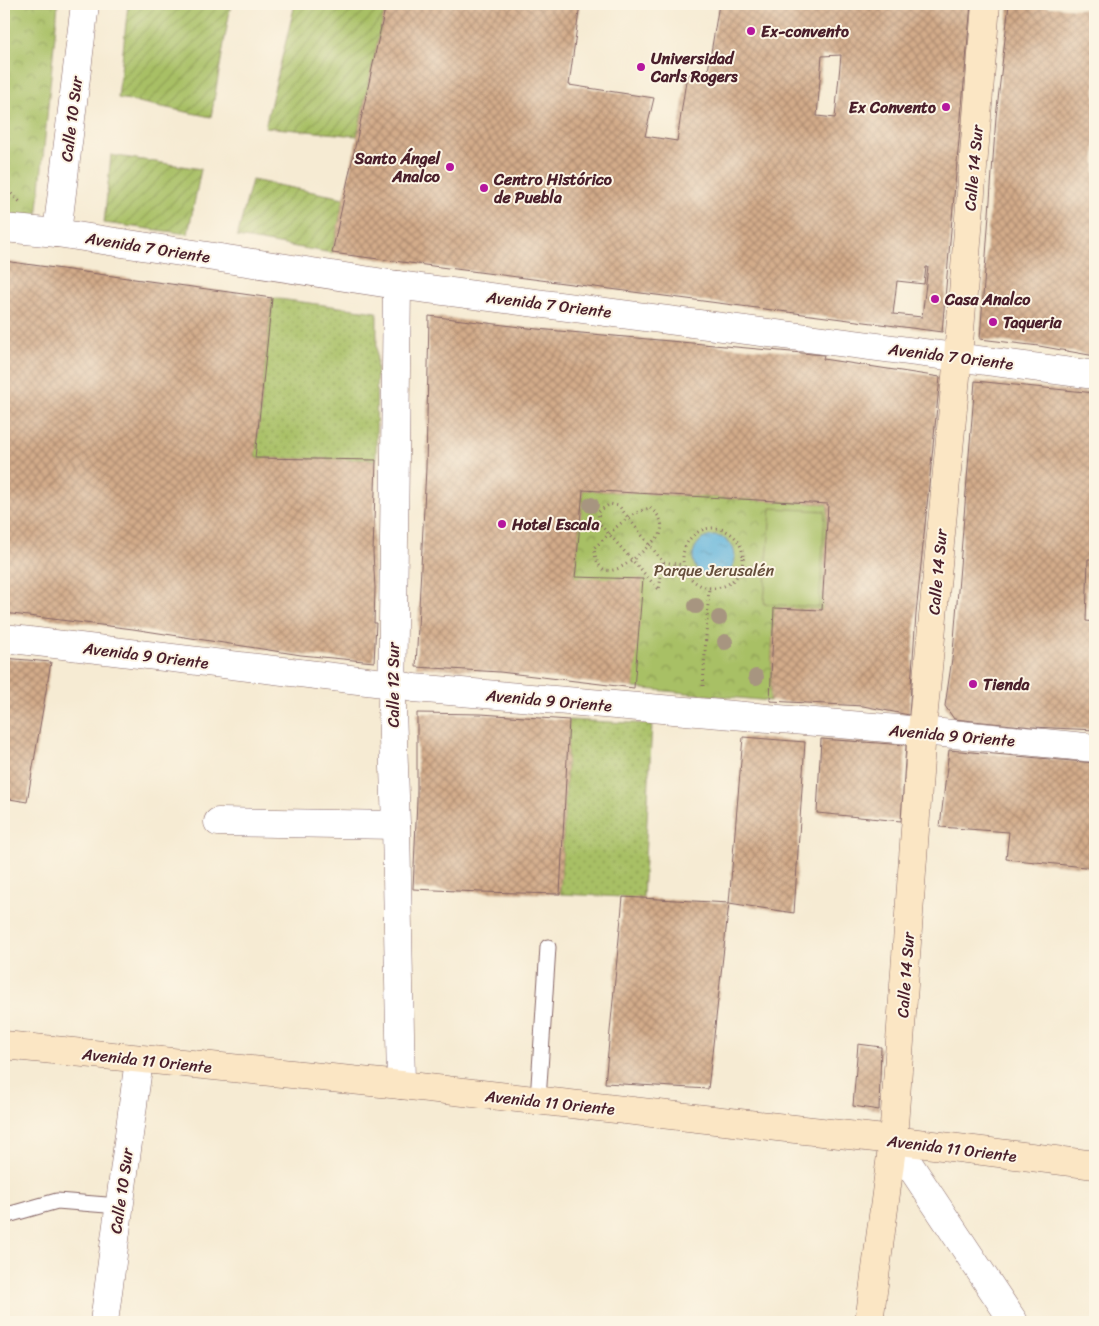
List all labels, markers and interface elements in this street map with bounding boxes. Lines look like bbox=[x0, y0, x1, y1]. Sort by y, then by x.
place label: Ex-convento bbox=[761, 17, 849, 46]
marker: Ex-convento bbox=[745, 25, 757, 37]
place label: Universidad Carls Rogers bbox=[650, 44, 738, 91]
marker: Universidad Carls Rogers bbox=[635, 61, 647, 73]
street label: Calle 10 Sur bbox=[52, 73, 91, 163]
place label: Ex Convento bbox=[849, 93, 936, 122]
marker: Ex Convento bbox=[940, 101, 952, 113]
street label: Calle 14 Sur bbox=[955, 123, 992, 212]
place label: Santo Ángel Analco bbox=[353, 144, 441, 191]
marker: Santo Ángel Analco bbox=[444, 161, 456, 173]
place label: Centro Histórico de Puebla bbox=[493, 165, 613, 212]
marker: Centro Histórico de Puebla bbox=[478, 182, 490, 194]
street label: Avenida 7 Oriente bbox=[83, 223, 212, 272]
street label: Avenida 7 Oriente bbox=[484, 282, 613, 327]
place label: Casa Analco bbox=[944, 285, 1031, 314]
marker: Casa Analco bbox=[929, 293, 941, 305]
place label: Taqueria bbox=[1003, 308, 1063, 337]
marker: Taqueria bbox=[987, 316, 999, 328]
street label: Avenida 7 Oriente bbox=[886, 334, 1015, 379]
place label: Hotel Escala bbox=[511, 510, 599, 539]
marker: Hotel Escala bbox=[496, 518, 508, 530]
street label: Calle 14 Sur bbox=[919, 527, 956, 616]
park label: Parque Jerusalén bbox=[654, 556, 774, 585]
street label: Avenida 9 Oriente bbox=[81, 633, 211, 678]
street label: Calle 12 Sur bbox=[379, 641, 408, 727]
place label: Tienda bbox=[983, 670, 1031, 699]
marker: Tienda bbox=[967, 678, 979, 690]
street label: Avenida 9 Oriente bbox=[484, 680, 613, 720]
street label: Avenida 9 Oriente bbox=[887, 715, 1016, 755]
street label: Calle 14 Sur bbox=[888, 930, 923, 1019]
street label: Avenida 11 Oriente bbox=[80, 1039, 213, 1082]
street label: Avenida 11 Oriente bbox=[483, 1081, 616, 1124]
street label: Avenida 11 Oriente bbox=[885, 1126, 1019, 1171]
street label: Calle 10 Sur bbox=[101, 1145, 142, 1236]

